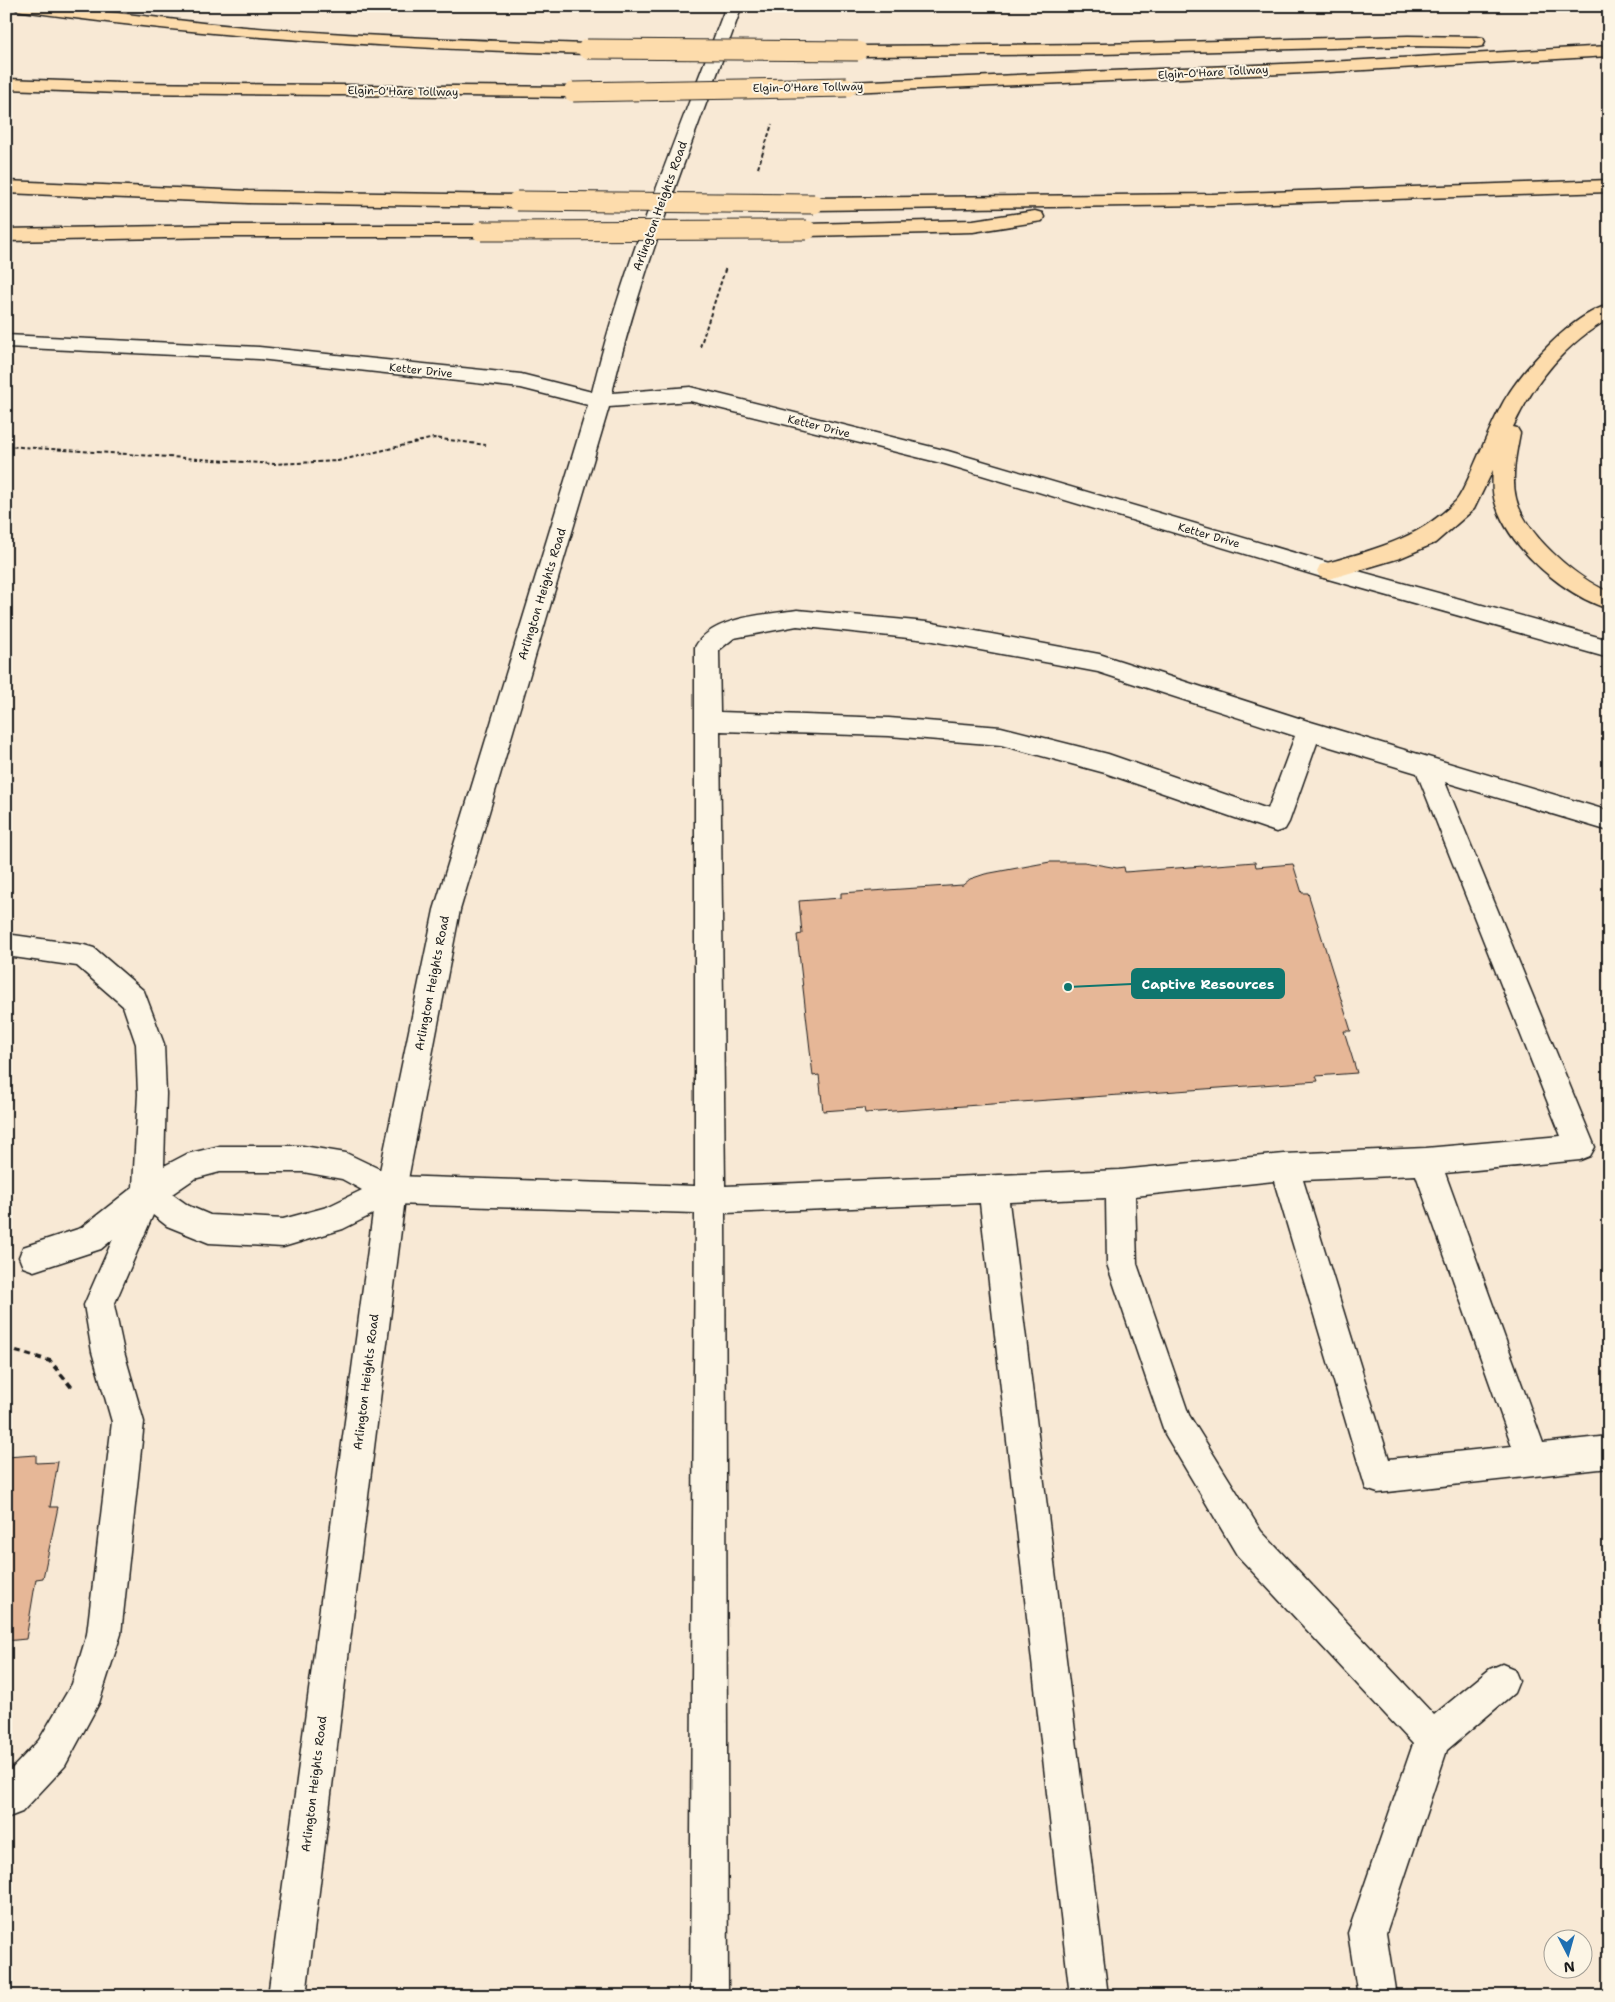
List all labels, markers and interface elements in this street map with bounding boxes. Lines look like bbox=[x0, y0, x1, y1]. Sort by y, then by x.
street label: Elgin-O'Hare Tollway bbox=[1157, 62, 1269, 83]
street label: Elgin-O'Hare Tollway bbox=[753, 79, 863, 96]
street label: Elgin-O'Hare Tollway bbox=[348, 83, 458, 100]
street label: Arlington Heights Road bbox=[629, 138, 691, 273]
street label: Ketter Drive bbox=[388, 360, 453, 381]
street label: Ketter Drive bbox=[786, 411, 852, 441]
street label: Ketter Drive bbox=[1176, 519, 1242, 551]
street label: Arlington Heights Road bbox=[514, 526, 570, 662]
street label: Arlington Heights Road bbox=[411, 914, 453, 1052]
callout: Captive Resources bbox=[1132, 969, 1284, 998]
text: Captive Resources bbox=[1142, 975, 1274, 993]
street label: Arlington Heights Road bbox=[350, 1313, 382, 1451]
street label: Arlington Heights Road bbox=[298, 1715, 330, 1853]
north arrow bbox=[1542, 1930, 1592, 1980]
text: N bbox=[1563, 1957, 1576, 1976]

